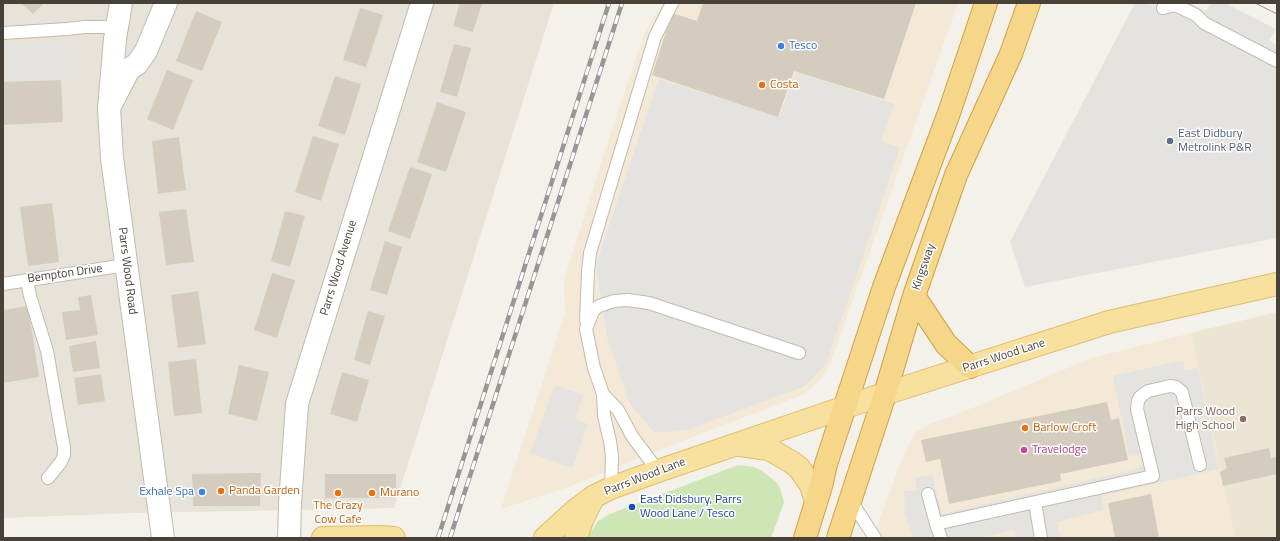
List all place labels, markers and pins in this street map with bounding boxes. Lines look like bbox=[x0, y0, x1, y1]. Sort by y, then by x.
place label: Tesco bbox=[789, 39, 817, 53]
marker: Tesco bbox=[776, 41, 786, 51]
place label: Costa bbox=[770, 78, 799, 92]
marker: Costa bbox=[757, 80, 767, 90]
place label: East Didbury Metrolink P&R bbox=[1178, 127, 1252, 155]
marker: East Didbury Metrolink P&R bbox=[1165, 136, 1175, 146]
place label: Parrs Wood High School bbox=[1175, 405, 1235, 433]
marker: Parrs Wood High School bbox=[1238, 414, 1248, 424]
place label: Barlow Croft bbox=[1033, 421, 1096, 435]
marker: Barlow Croft bbox=[1020, 423, 1030, 433]
place label: Travelodge bbox=[1032, 443, 1087, 457]
marker: Travelodge bbox=[1019, 445, 1029, 455]
place label: Panda Garden bbox=[229, 484, 300, 498]
place label: Exhale Spa bbox=[139, 485, 194, 499]
marker: Panda Garden bbox=[216, 486, 226, 496]
place label: Murano bbox=[380, 486, 419, 500]
marker: Exhale Spa bbox=[197, 487, 207, 497]
marker: The Crazy Cow Cafe bbox=[333, 488, 343, 498]
marker: Murano bbox=[367, 488, 377, 498]
place label: East Didsbury, Parrs Wood Lane / Tesco bbox=[640, 493, 742, 521]
place label: The Crazy Cow Cafe bbox=[313, 499, 363, 527]
marker: East Didsbury, Parrs Wood Lane / Tesco bbox=[627, 502, 637, 512]

